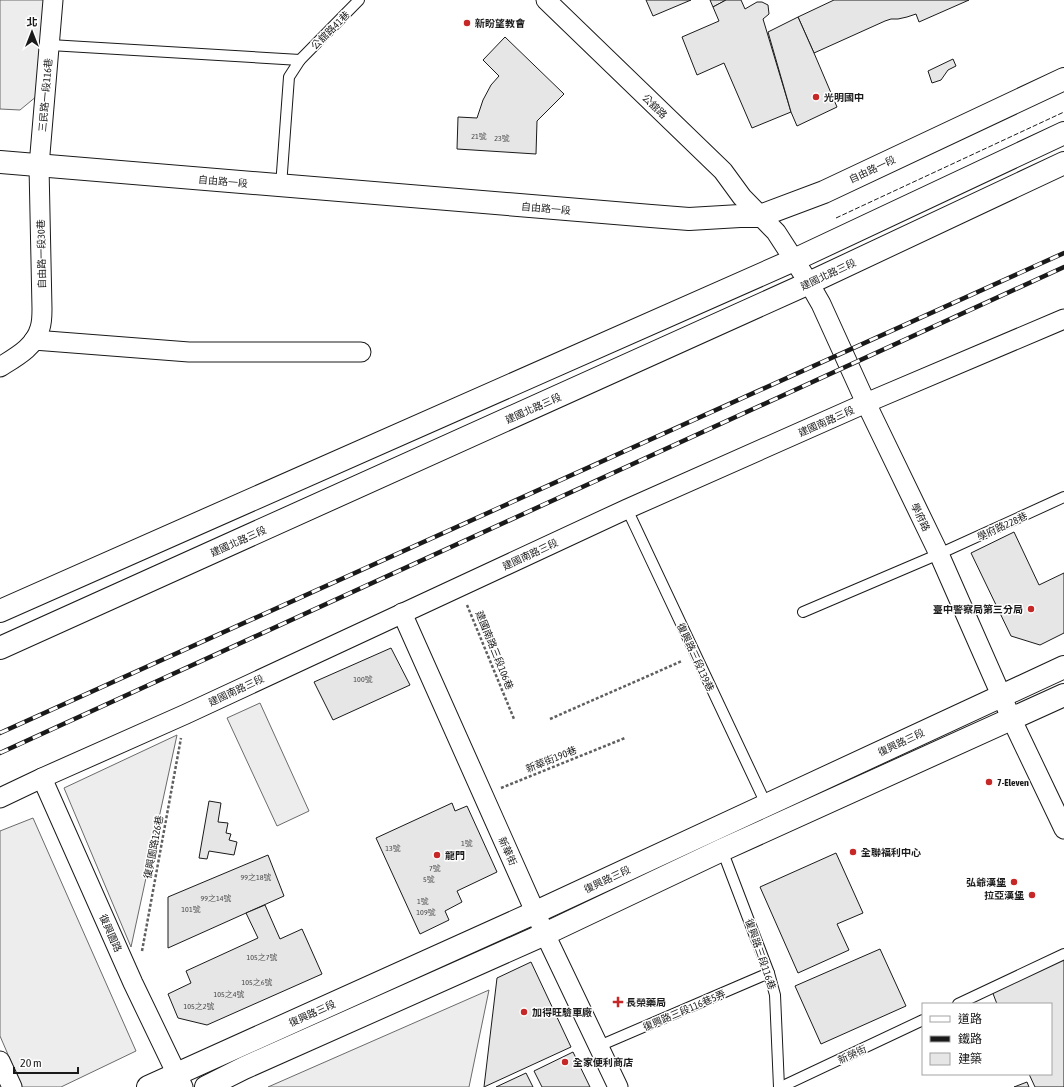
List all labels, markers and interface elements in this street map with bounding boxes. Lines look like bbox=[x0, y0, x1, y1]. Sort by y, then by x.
street label: 公舘路41巷 bbox=[309, 9, 352, 52]
north arrow bbox=[12, 12, 52, 52]
text: 北 bbox=[27, 16, 38, 28]
marker: 新盼望教會 bbox=[462, 18, 472, 28]
place label: 新盼望教會 bbox=[475, 18, 526, 29]
street label: 三民路一段116巷 bbox=[37, 58, 54, 132]
street label: 公舘路 bbox=[640, 92, 669, 121]
marker: 光明國中 bbox=[811, 92, 821, 102]
place label: 光明國中 bbox=[824, 92, 864, 103]
house number: 21號 bbox=[471, 132, 487, 141]
house number: 23號 bbox=[494, 134, 510, 143]
street label: 自由路一段 bbox=[847, 154, 897, 185]
street label: 自由路一段 bbox=[198, 174, 248, 189]
street label: 自由路一段 bbox=[521, 201, 571, 216]
street label: 自由路一段30巷 bbox=[35, 219, 48, 289]
street label: 建國北路三段 bbox=[799, 257, 858, 292]
street label: 建國北路三段 bbox=[504, 391, 563, 426]
street label: 建國南路三段 bbox=[797, 404, 856, 439]
street label: 學府路 bbox=[909, 501, 932, 533]
street label: 學府路228巷 bbox=[975, 510, 1029, 543]
street label: 建國北路三段 bbox=[209, 524, 268, 559]
street label: 建國南路三段 bbox=[501, 537, 560, 572]
place label: 臺中警察局第三分局 bbox=[933, 604, 1023, 615]
marker: 臺中警察局第三分局 bbox=[1026, 604, 1036, 614]
street label: 建國南路三段106巷 bbox=[474, 609, 515, 691]
street label: 復興路三段139巷 bbox=[675, 621, 716, 693]
street label: 建國南路三段 bbox=[207, 673, 266, 708]
house number: 100號 bbox=[353, 675, 373, 684]
street label: 復興路三段 bbox=[876, 727, 926, 758]
street label: 新華街190巷 bbox=[524, 744, 578, 775]
marker: 7-Eleven bbox=[984, 777, 994, 787]
place label: 7-Eleven bbox=[997, 777, 1029, 788]
street label: 復興園路126巷 bbox=[142, 815, 165, 880]
street label: 新華街 bbox=[496, 835, 519, 867]
house number: 1號 bbox=[461, 839, 473, 848]
house number: 13號 bbox=[385, 844, 401, 853]
marker: 全聯福利中心 bbox=[848, 847, 858, 857]
place label: 全聯福利中心 bbox=[861, 847, 921, 858]
marker: 龍門 bbox=[432, 850, 442, 860]
place label: 龍門 bbox=[445, 850, 465, 861]
house number: 7號 bbox=[429, 864, 441, 873]
street label: 復興路三段 bbox=[582, 864, 632, 895]
house number: 99之18號 bbox=[240, 873, 272, 882]
house number: 5號 bbox=[423, 875, 435, 884]
place label: 弘爺漢堡 bbox=[966, 877, 1007, 888]
marker: 弘爺漢堡 bbox=[1009, 877, 1019, 887]
place label: 拉亞漢堡 bbox=[984, 890, 1025, 901]
marker: 拉亞漢堡 bbox=[1027, 890, 1037, 900]
house number: 99之14號 bbox=[200, 894, 232, 903]
house number: 1號 bbox=[417, 897, 429, 906]
house number: 101號 bbox=[181, 905, 201, 914]
house number: 109號 bbox=[416, 908, 436, 917]
street label: 復興園路 bbox=[97, 913, 124, 954]
street label: 復興路三段116巷 bbox=[743, 917, 778, 991]
house number: 105之7號 bbox=[246, 953, 278, 962]
house number: 105之6號 bbox=[241, 978, 273, 987]
street label: 復興路三段116巷5弄 bbox=[641, 988, 727, 1033]
house number: 105之4號 bbox=[213, 990, 245, 999]
marker: 長榮藥局 bbox=[613, 997, 623, 1007]
place label: 長榮藥局 bbox=[626, 997, 666, 1008]
street label: 復興路三段 bbox=[287, 998, 337, 1029]
house number: 105之2號 bbox=[183, 1002, 215, 1011]
legend bbox=[922, 1003, 1052, 1075]
marker: 加得旺驗車廠 bbox=[519, 1007, 529, 1017]
place label: 加得旺驗車廠 bbox=[532, 1007, 592, 1018]
text: 道路 bbox=[958, 1012, 982, 1026]
text: 鐵路 bbox=[958, 1032, 982, 1046]
street label: 新榮街 bbox=[836, 1043, 868, 1066]
scale bar bbox=[14, 1049, 78, 1075]
text: 建築 bbox=[958, 1052, 982, 1066]
text: 20 m bbox=[20, 1056, 42, 1070]
marker: 全家便利商店 bbox=[560, 1057, 570, 1067]
place label: 全家便利商店 bbox=[573, 1057, 633, 1068]

